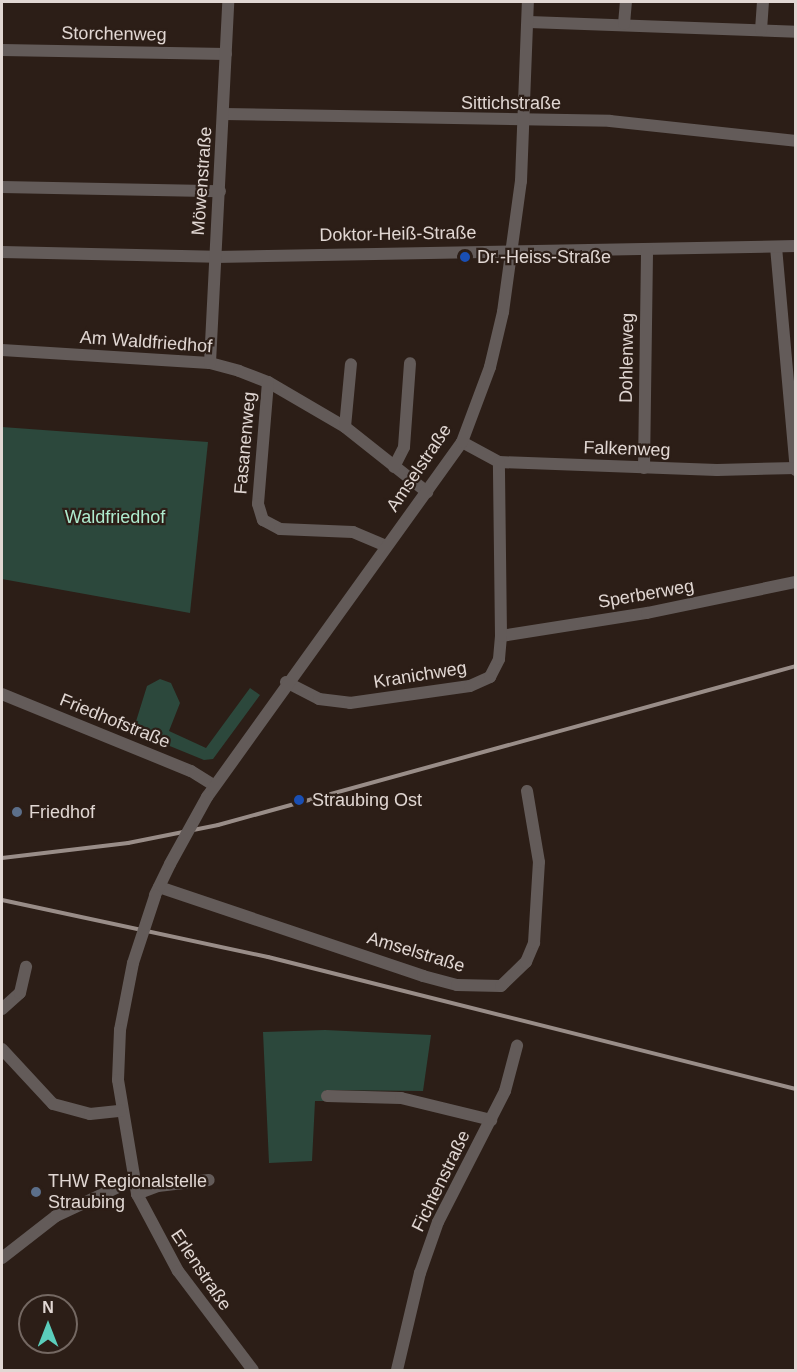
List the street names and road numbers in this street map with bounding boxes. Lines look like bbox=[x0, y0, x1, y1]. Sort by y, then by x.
street label: Storchenweg bbox=[61, 22, 167, 46]
street label: Sittichstraße bbox=[461, 92, 561, 114]
street label: Möwenstraße bbox=[187, 126, 217, 236]
street label: Doktor-Heiß-Straße bbox=[319, 222, 477, 246]
street label: Dohlenweg bbox=[615, 313, 639, 403]
street label: Am Waldfriedhof bbox=[79, 327, 213, 357]
street label: Fasanenweg bbox=[230, 391, 260, 495]
street label: Amselstraße bbox=[382, 420, 456, 516]
street label: Falkenweg bbox=[583, 437, 671, 461]
street label: Sperberweg bbox=[596, 575, 696, 613]
street label: Kranichweg bbox=[372, 657, 468, 693]
street label: Friedhofstraße bbox=[57, 689, 173, 753]
street label: Amselstraße bbox=[365, 927, 467, 977]
street label: Fichtenstraße bbox=[407, 1127, 475, 1235]
street label: Erlenstraße bbox=[166, 1225, 236, 1315]

